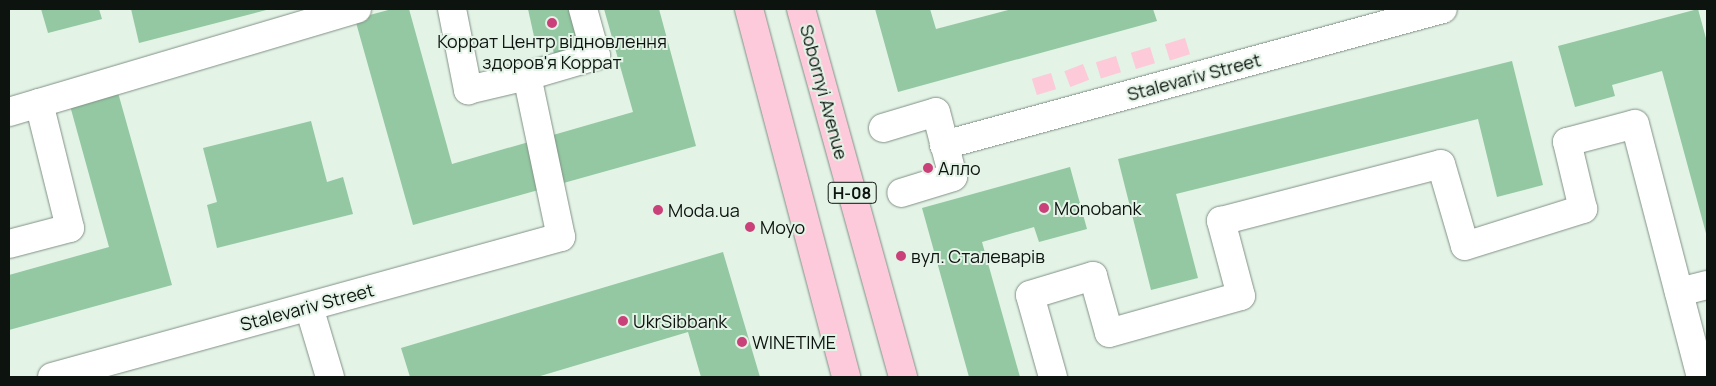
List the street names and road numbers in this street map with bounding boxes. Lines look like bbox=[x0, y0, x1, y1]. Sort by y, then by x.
street label: Sobornyi Avenue bbox=[796, 22, 852, 162]
street label: Stalevariv Street bbox=[1125, 49, 1263, 105]
road number: Н-08 bbox=[827, 180, 877, 207]
street label: Stalevariv Street bbox=[238, 279, 376, 335]

